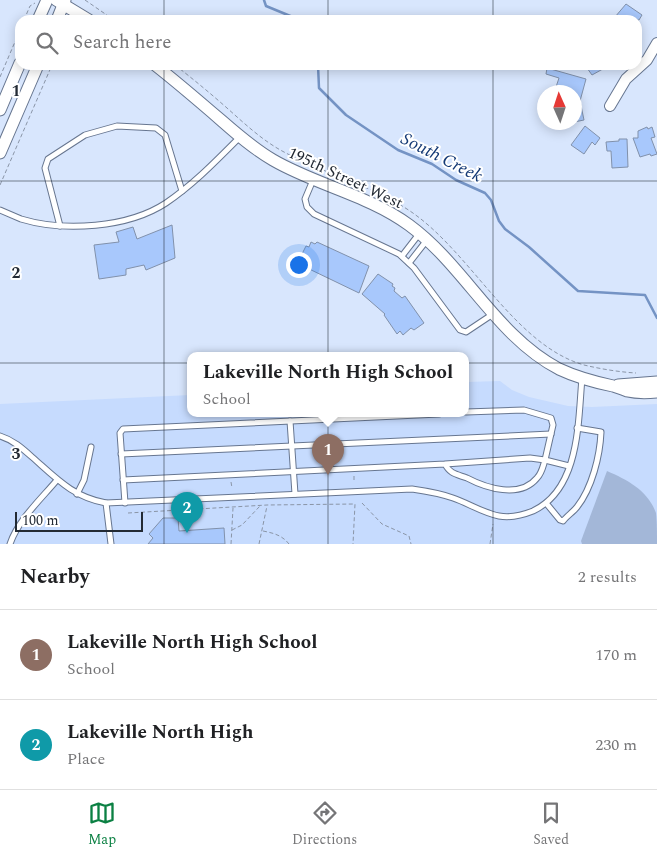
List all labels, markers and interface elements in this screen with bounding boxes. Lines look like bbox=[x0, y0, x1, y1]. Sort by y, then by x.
search box bbox=[15, 15, 642, 70]
text: Search here bbox=[73, 28, 172, 57]
icon: search bbox=[33, 29, 61, 57]
text: 1 bbox=[12, 79, 20, 103]
north arrow bbox=[537, 85, 582, 130]
water label: South Creek bbox=[396, 125, 488, 190]
street label: 195th Street West bbox=[284, 141, 407, 215]
your location bbox=[286, 252, 312, 278]
text: 2 bbox=[12, 261, 21, 285]
popup bbox=[187, 352, 469, 417]
text: Lakeville North High School bbox=[203, 358, 453, 387]
text: School bbox=[203, 387, 251, 411]
pin: 1 bbox=[312, 434, 344, 475]
text: 3 bbox=[12, 442, 21, 466]
pin: 2 bbox=[171, 492, 203, 533]
scale bar bbox=[15, 509, 142, 532]
text: 100 m bbox=[22, 510, 59, 531]
text: Nearby bbox=[20, 561, 90, 593]
text: 2 results bbox=[578, 565, 637, 589]
text: Lakeville North High School bbox=[67, 628, 317, 657]
text: 1 bbox=[32, 643, 40, 667]
text: 170 m bbox=[595, 643, 637, 667]
text: School bbox=[67, 657, 115, 681]
text: Lakeville North High bbox=[67, 718, 253, 747]
text: 2 bbox=[32, 733, 40, 757]
text: 230 m bbox=[595, 733, 637, 757]
text: Place bbox=[67, 747, 105, 771]
tab: Map bbox=[88, 799, 116, 850]
tab: Directions bbox=[292, 799, 357, 850]
tab: Saved bbox=[533, 799, 569, 850]

